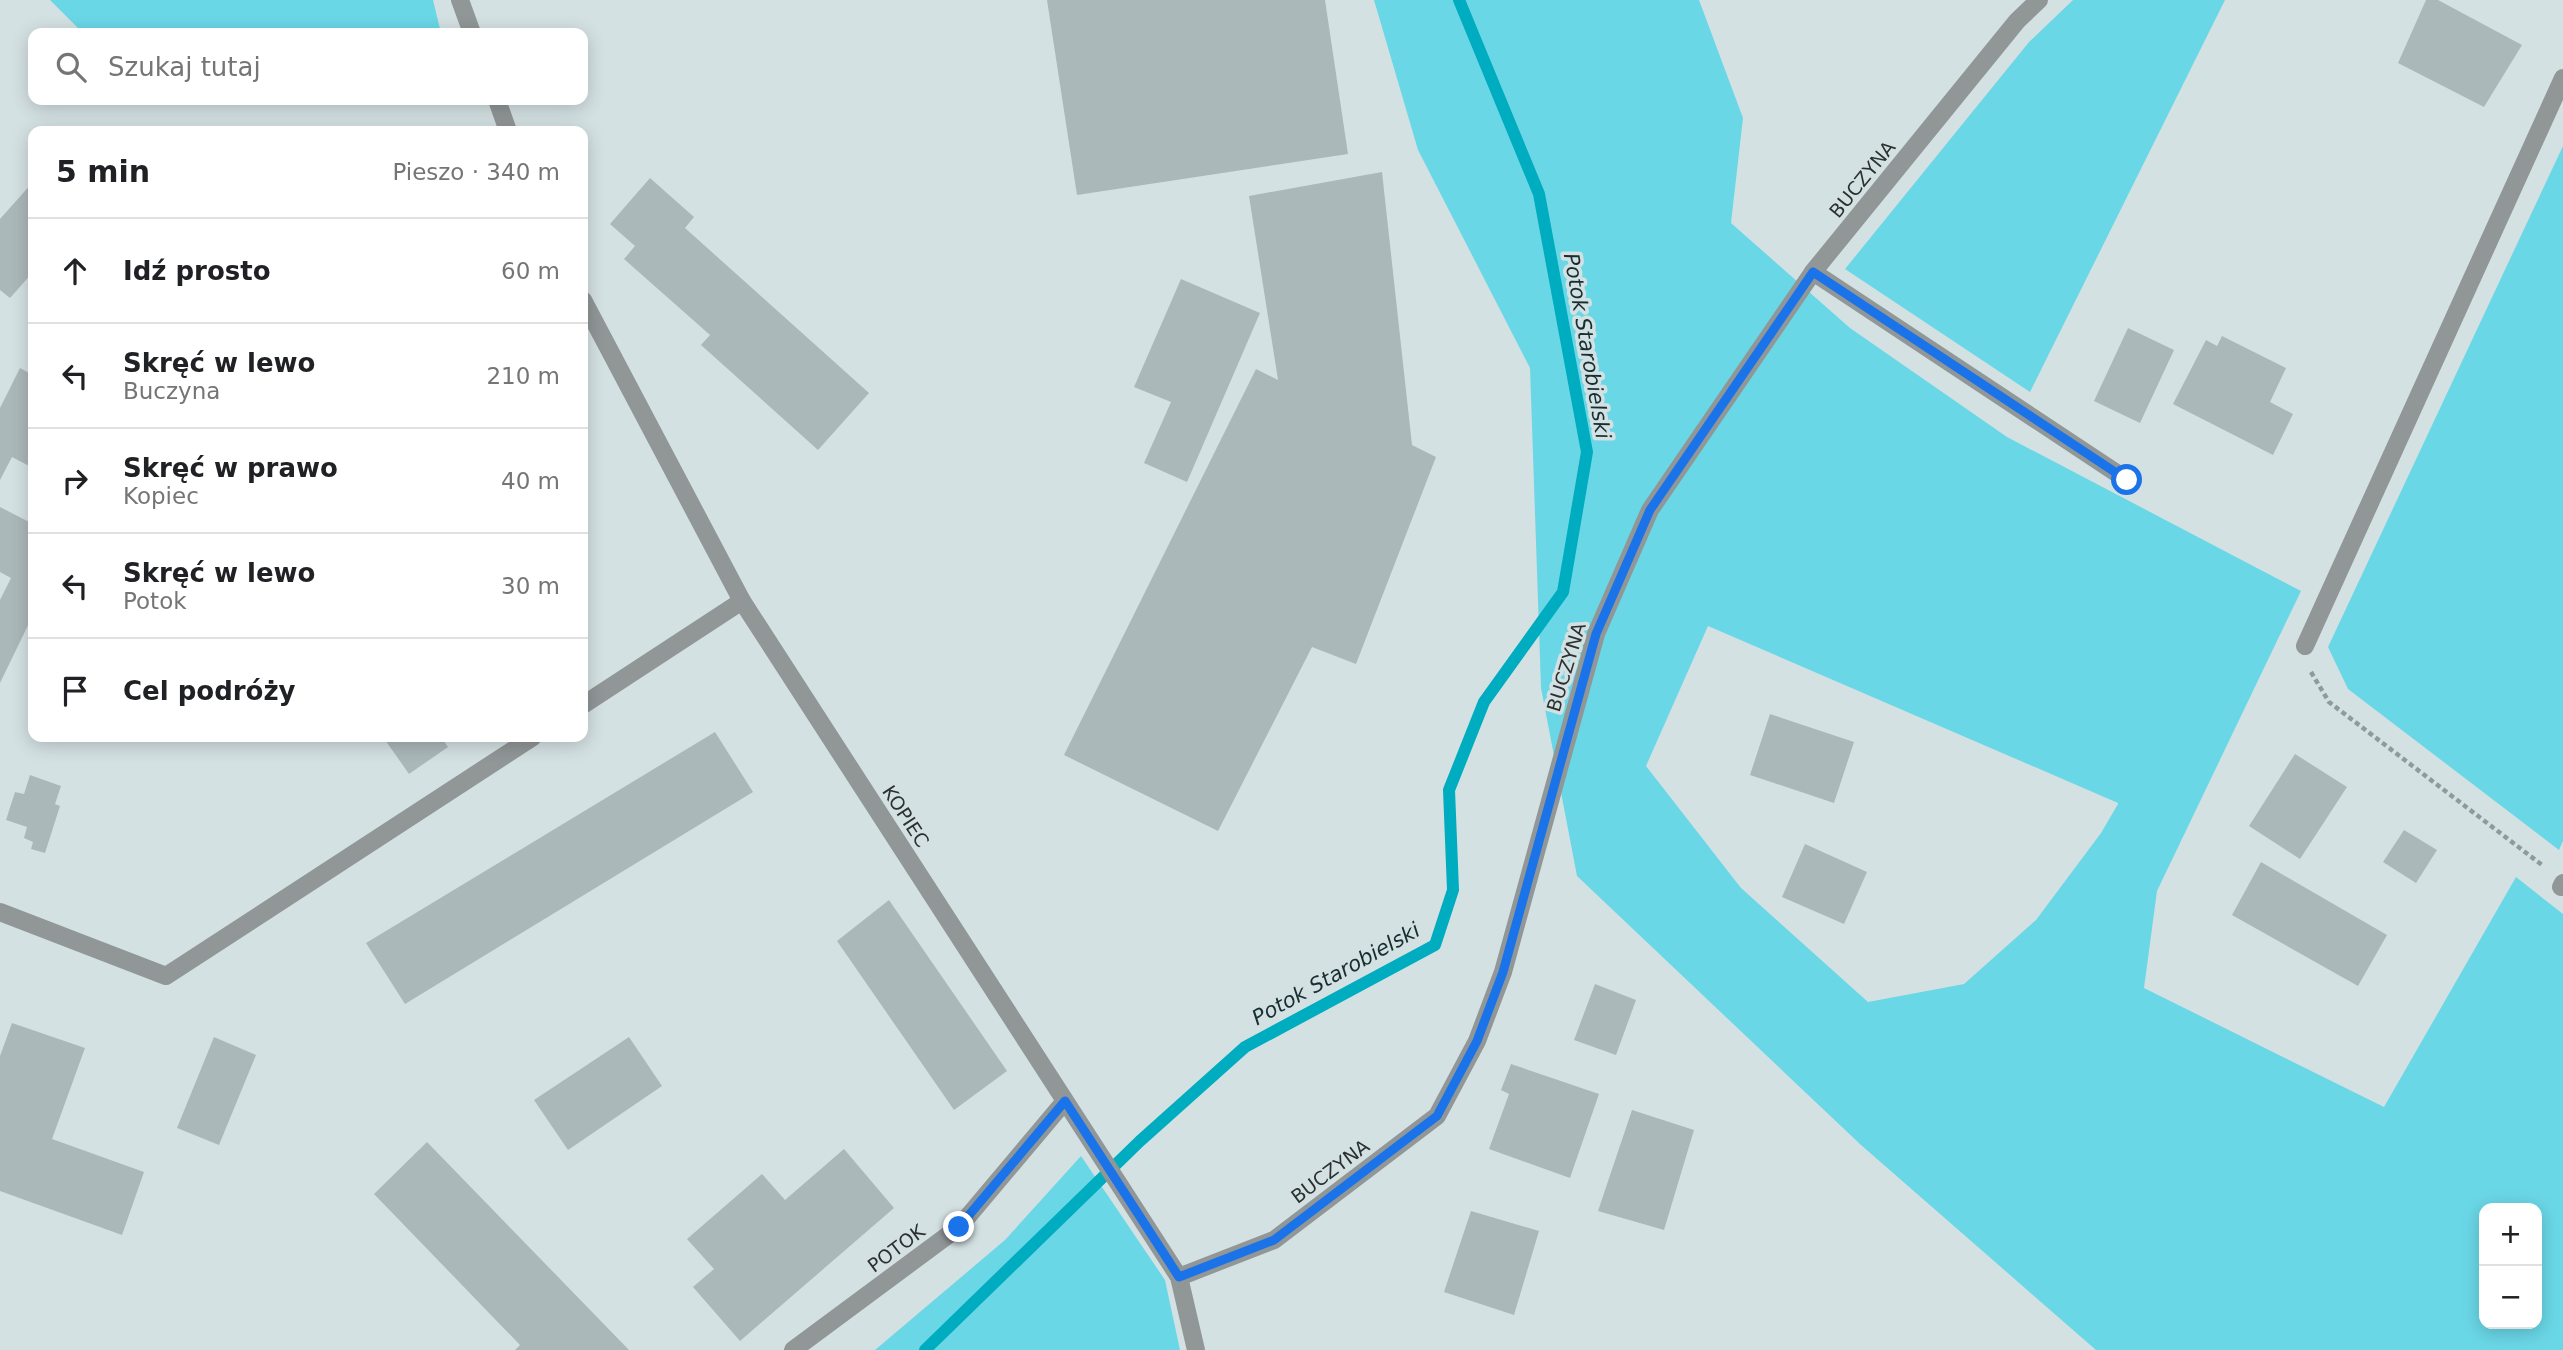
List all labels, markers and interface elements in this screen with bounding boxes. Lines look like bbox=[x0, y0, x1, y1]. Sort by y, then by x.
search box bbox=[28, 28, 588, 105]
icon: search bbox=[52, 48, 90, 86]
text: Szukaj tutaj bbox=[108, 52, 261, 82]
street label: BUCZYNA bbox=[1824, 136, 1900, 222]
text: 5 min bbox=[56, 154, 150, 189]
text: Pieszo · 340 m bbox=[392, 159, 560, 185]
water label: Potok Starobielski bbox=[1559, 251, 1615, 441]
icon: ahead bbox=[56, 252, 94, 290]
text: Idź prosto bbox=[123, 256, 271, 286]
text: 60 m bbox=[501, 258, 560, 284]
text: Skręć w lewo bbox=[123, 348, 315, 378]
icon: left bbox=[56, 357, 94, 395]
text: 210 m bbox=[486, 363, 560, 389]
text: Buczyna bbox=[123, 378, 220, 404]
text: Skręć w prawo bbox=[123, 453, 338, 483]
icon: right bbox=[56, 462, 94, 500]
route start bbox=[2111, 464, 2142, 495]
text: 40 m bbox=[501, 468, 560, 494]
text: Kopiec bbox=[123, 483, 199, 509]
text: Skręć w lewo bbox=[123, 558, 315, 588]
icon: left bbox=[56, 567, 94, 605]
text: 30 m bbox=[501, 573, 560, 599]
text: Potok bbox=[123, 588, 187, 614]
street label: BUCZYNA bbox=[1542, 620, 1590, 714]
icon: arrive bbox=[56, 672, 94, 710]
text: Cel podróży bbox=[123, 676, 296, 706]
street label: KOPIEC bbox=[878, 781, 934, 851]
water label: Potok Starobielski bbox=[1248, 918, 1424, 1030]
street label: BUCZYNA bbox=[1287, 1135, 1373, 1207]
map controls bbox=[2479, 1203, 2542, 1329]
button: + bbox=[2479, 1203, 2542, 1266]
route end bbox=[943, 1211, 974, 1242]
street label: POTOK bbox=[863, 1219, 929, 1276]
button: − bbox=[2479, 1266, 2542, 1329]

